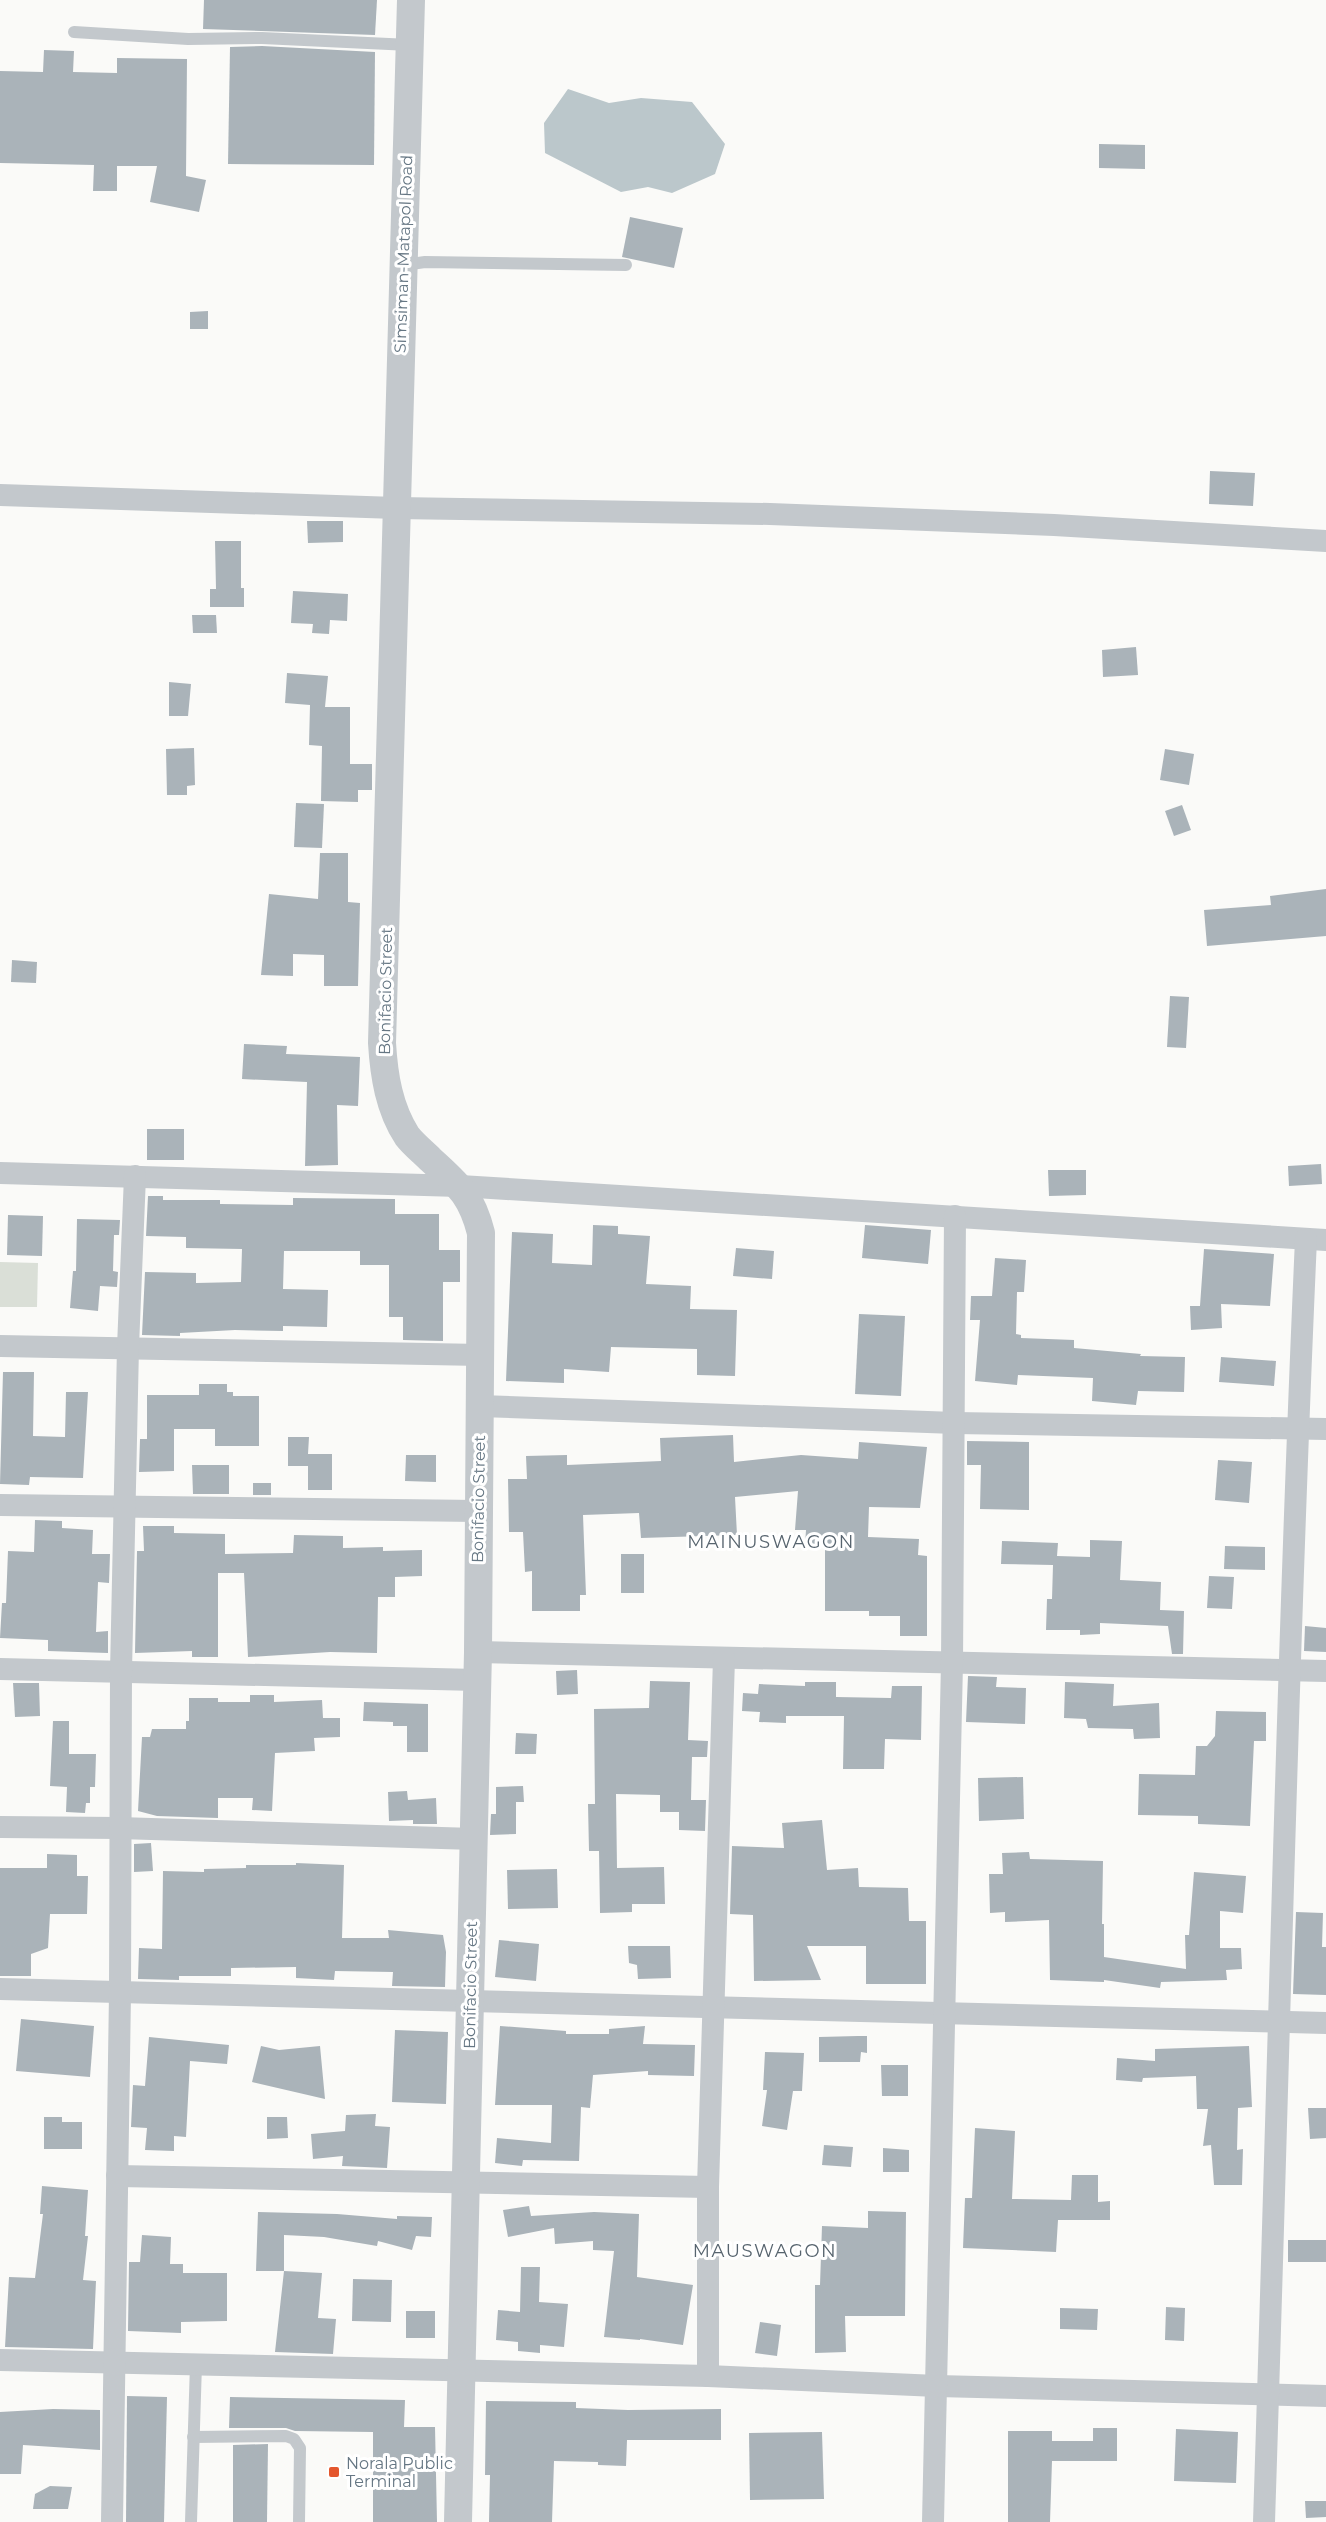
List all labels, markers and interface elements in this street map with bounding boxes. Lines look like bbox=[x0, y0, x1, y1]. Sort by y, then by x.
street label: Simsiman-Matapol Road bbox=[391, 155, 416, 353]
street label: Bonifacio Street bbox=[375, 927, 396, 1055]
street label: Bonifacio Street bbox=[468, 1435, 489, 1563]
district label: MAINUSWAGON bbox=[687, 1531, 855, 1553]
street label: Bonifacio Street bbox=[460, 1921, 481, 2049]
district label: MAUSWAGON bbox=[693, 2240, 837, 2262]
place label: Norala Public Terminal bbox=[346, 2454, 453, 2491]
marker: Norala Public Terminal bbox=[327, 2465, 341, 2479]

